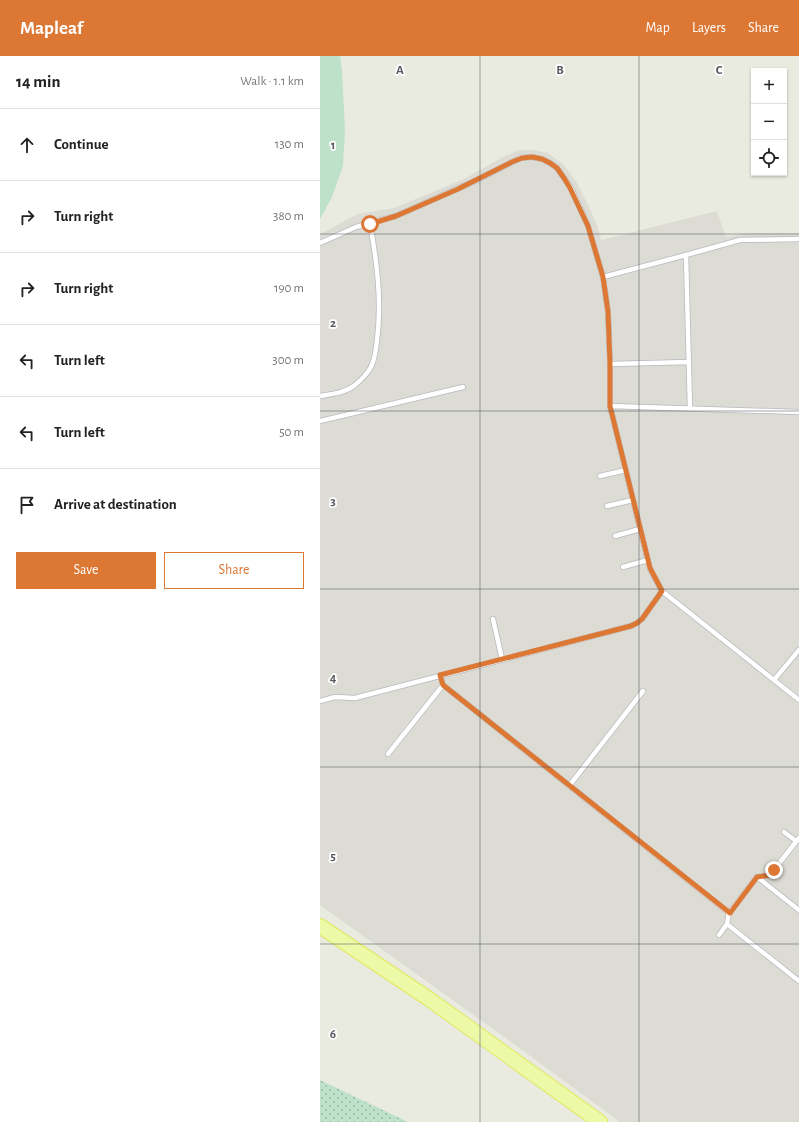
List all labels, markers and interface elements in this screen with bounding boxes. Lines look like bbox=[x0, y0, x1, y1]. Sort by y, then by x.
text: Mapleaf bbox=[20, 19, 83, 38]
text: Map bbox=[645, 21, 670, 35]
text: Layers bbox=[692, 21, 726, 35]
text: Share bbox=[748, 21, 779, 35]
text: A bbox=[396, 64, 404, 77]
text: B bbox=[556, 64, 564, 77]
text: C bbox=[716, 64, 723, 77]
map controls bbox=[751, 68, 787, 176]
button: + bbox=[751, 68, 787, 104]
text: 14 min bbox=[16, 73, 60, 90]
text: Walk · 1.1 km bbox=[240, 75, 304, 88]
button: − bbox=[751, 104, 787, 140]
icon: ahead bbox=[16, 134, 38, 156]
text: Continue bbox=[54, 137, 109, 152]
text: 130 m bbox=[275, 138, 304, 151]
text: 1 bbox=[331, 139, 335, 152]
button: locate bbox=[751, 140, 787, 176]
icon: right bbox=[16, 206, 38, 228]
text: Turn right bbox=[54, 209, 113, 224]
text: 380 m bbox=[273, 210, 304, 223]
route start bbox=[361, 215, 379, 233]
icon: right bbox=[16, 278, 38, 300]
text: Turn right bbox=[54, 281, 113, 296]
text: 190 m bbox=[274, 282, 304, 295]
text: 2 bbox=[330, 317, 336, 330]
icon: left bbox=[16, 350, 38, 372]
text: Turn left bbox=[54, 353, 105, 368]
text: 300 m bbox=[272, 354, 304, 367]
icon: left bbox=[16, 422, 38, 444]
text: Turn left bbox=[54, 425, 105, 440]
text: 50 m bbox=[279, 426, 304, 439]
icon: arrive bbox=[16, 494, 38, 516]
text: 3 bbox=[330, 495, 336, 508]
text: Arrive at destination bbox=[54, 497, 177, 512]
button: Save bbox=[16, 552, 156, 589]
button: Share bbox=[164, 552, 304, 589]
text: 4 bbox=[330, 672, 337, 685]
text: 5 bbox=[330, 850, 336, 863]
route end bbox=[765, 861, 783, 879]
text: 6 bbox=[330, 1028, 336, 1041]

